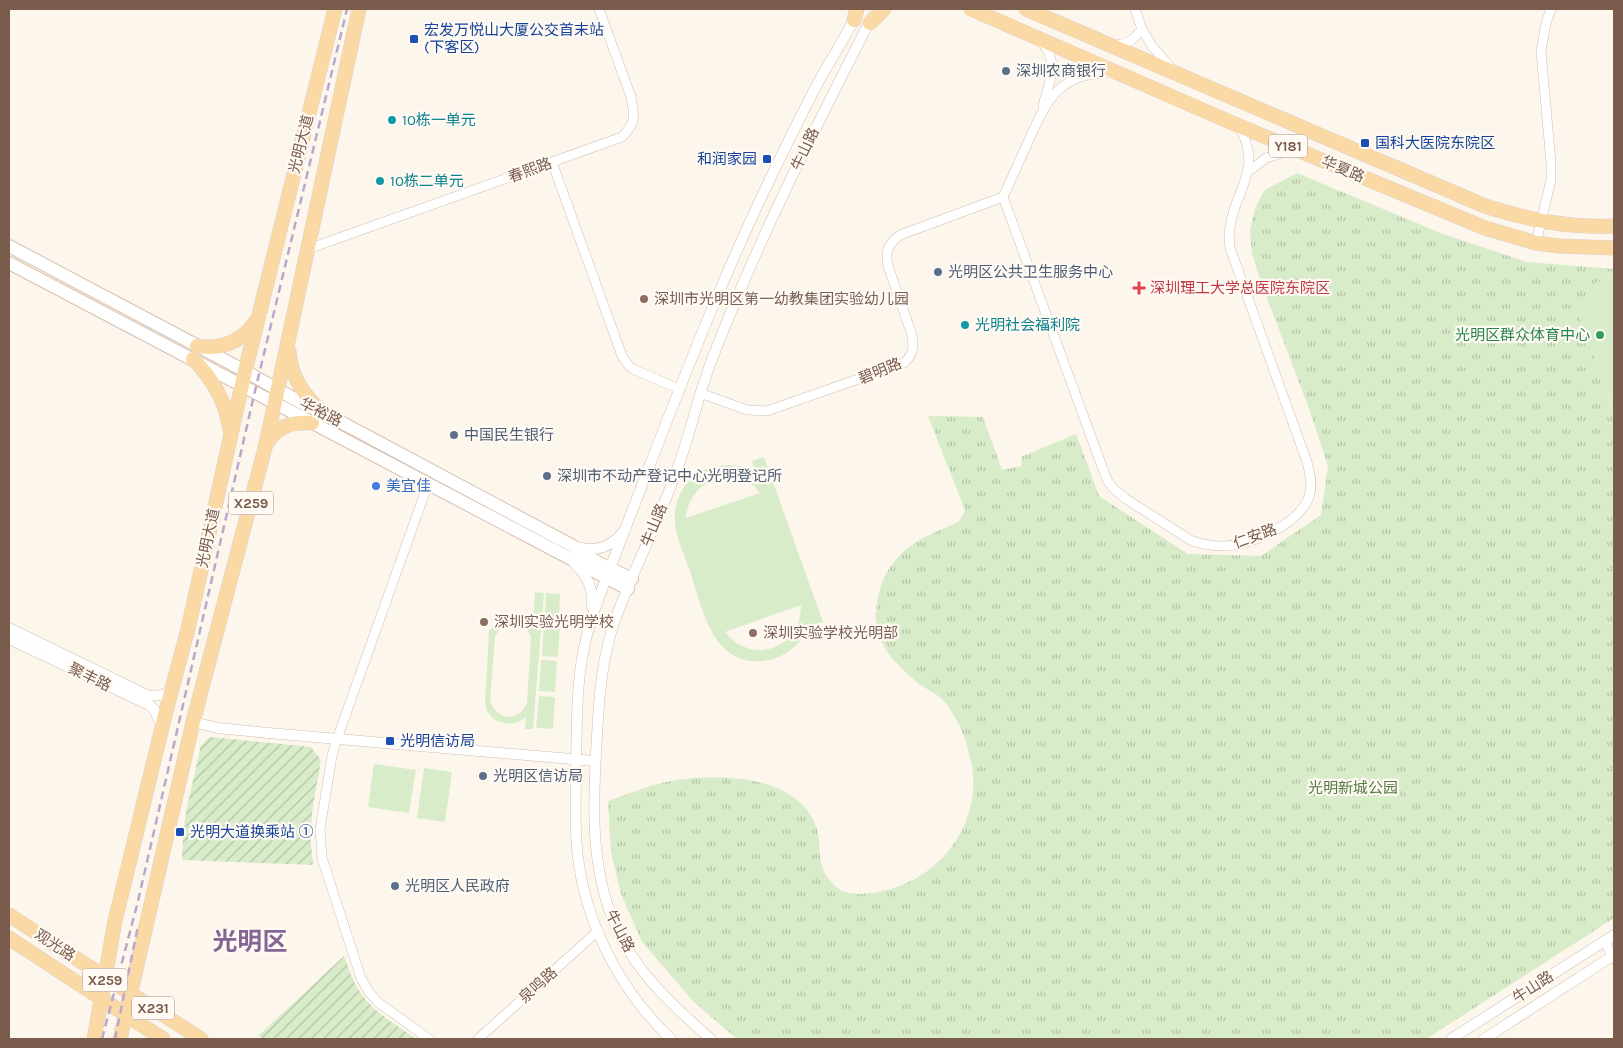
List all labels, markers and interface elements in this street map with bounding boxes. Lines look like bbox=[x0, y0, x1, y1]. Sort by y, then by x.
place label: 宏发万悦山大厦公交首末站 (下客区) bbox=[424, 21, 604, 56]
marker: 宏发万悦山大厦公交首末站 (下客区) bbox=[408, 33, 420, 45]
place label: 深圳农商银行 bbox=[1016, 62, 1106, 80]
marker: 深圳农商银行 bbox=[1000, 65, 1012, 77]
place label: 10栋一单元 bbox=[402, 111, 476, 129]
street label: 光明大道 bbox=[285, 113, 317, 175]
marker: 10栋一单元 bbox=[386, 114, 398, 126]
street label: 牛山路 bbox=[787, 125, 823, 173]
road number: Y181 bbox=[1269, 134, 1307, 158]
place label: 国科大医院东院区 bbox=[1375, 134, 1495, 152]
marker: 国科大医院东院区 bbox=[1359, 137, 1371, 149]
place label: 和润家园 bbox=[697, 150, 757, 168]
street label: 华夏路 bbox=[1319, 152, 1367, 186]
marker: 和润家园 bbox=[761, 153, 773, 165]
street label: 春熙路 bbox=[506, 154, 554, 186]
place label: 10栋二单元 bbox=[390, 172, 464, 190]
marker: 10栋二单元 bbox=[374, 175, 386, 187]
place label: 光明区公共卫生服务中心 bbox=[948, 263, 1113, 281]
marker: 光明区公共卫生服务中心 bbox=[932, 266, 944, 278]
place label: 深圳理工大学总医院东院区 bbox=[1150, 279, 1330, 297]
marker: 深圳理工大学总医院东院区 bbox=[1132, 281, 1146, 295]
place label: 深圳市光明区第一幼教集团实验幼儿园 bbox=[654, 290, 909, 308]
marker: 深圳市光明区第一幼教集团实验幼儿园 bbox=[638, 293, 650, 305]
place label: 光明社会福利院 bbox=[975, 316, 1080, 334]
marker: 光明社会福利院 bbox=[959, 319, 971, 331]
place label: 光明区群众体育中心 bbox=[1455, 326, 1590, 344]
marker: 光明区群众体育中心 bbox=[1594, 329, 1606, 341]
street label: 碧明路 bbox=[856, 354, 904, 388]
street label: 华裕路 bbox=[297, 394, 345, 430]
place label: 中国民生银行 bbox=[464, 426, 554, 444]
marker: 中国民生银行 bbox=[448, 429, 460, 441]
place label: 深圳市不动产登记中心光明登记所 bbox=[557, 467, 782, 485]
marker: 深圳市不动产登记中心光明登记所 bbox=[541, 470, 553, 482]
place label: 美宜佳 bbox=[386, 477, 431, 495]
marker: 美宜佳 bbox=[370, 480, 382, 492]
road number: X259 bbox=[228, 492, 274, 514]
street label: 牛山路 bbox=[637, 501, 671, 549]
street label: 光明大道 bbox=[193, 507, 223, 569]
street label: 仁安路 bbox=[1231, 520, 1279, 552]
place label: 深圳实验光明学校 bbox=[494, 613, 614, 631]
marker: 深圳实验光明学校 bbox=[478, 616, 490, 628]
place label: 深圳实验学校光明部 bbox=[763, 624, 898, 642]
marker: 深圳实验学校光明部 bbox=[747, 627, 759, 639]
street label: 聚丰路 bbox=[66, 659, 114, 695]
place label: 光明信访局 bbox=[400, 732, 475, 750]
marker: 光明信访局 bbox=[384, 735, 396, 747]
place label: 光明区信访局 bbox=[493, 767, 583, 785]
marker: 光明区信访局 bbox=[477, 770, 489, 782]
park label: 光明新城公园 bbox=[1308, 779, 1398, 797]
place label: 光明大道换乘站 ① bbox=[190, 823, 314, 841]
marker: 光明大道换乘站 ① bbox=[174, 826, 186, 838]
place label: 光明区人民政府 bbox=[405, 877, 510, 895]
marker: 光明区人民政府 bbox=[389, 880, 401, 892]
street label: 牛山路 bbox=[602, 907, 638, 955]
street label: 观光路 bbox=[31, 925, 79, 965]
district label: 光明区 bbox=[212, 927, 288, 956]
street label: 泉鸣路 bbox=[515, 963, 561, 1007]
street label: 牛山路 bbox=[1509, 967, 1557, 1007]
road number: X259 bbox=[82, 968, 128, 992]
road number: X231 bbox=[132, 996, 174, 1020]

